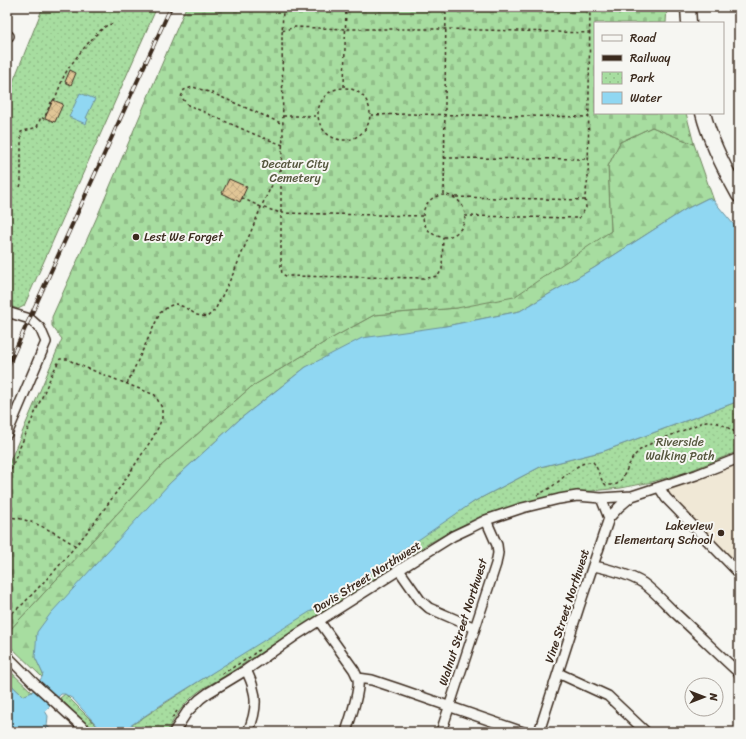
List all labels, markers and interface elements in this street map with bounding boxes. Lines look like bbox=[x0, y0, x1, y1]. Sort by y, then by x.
legend bbox=[594, 22, 724, 114]
text: Road bbox=[630, 27, 657, 49]
text: Railway bbox=[630, 47, 671, 69]
text: Park bbox=[630, 67, 655, 89]
text: Water bbox=[630, 87, 663, 109]
park label: Decatur City Cemetery bbox=[261, 153, 329, 189]
place label: Lest We Forget bbox=[144, 226, 224, 248]
marker: Lest We Forget bbox=[131, 232, 141, 242]
park label: Riverside Walking Path bbox=[646, 431, 714, 467]
place label: Lakeview Elementary School bbox=[614, 515, 714, 551]
marker: Lakeview Elementary School bbox=[716, 528, 726, 538]
street label: Davis Street Northwest bbox=[309, 535, 425, 619]
street label: Vine Street Northwest bbox=[538, 546, 596, 666]
street label: Walnut Street Northwest bbox=[432, 555, 494, 688]
north arrow bbox=[684, 677, 724, 717]
text: N bbox=[704, 692, 723, 701]

